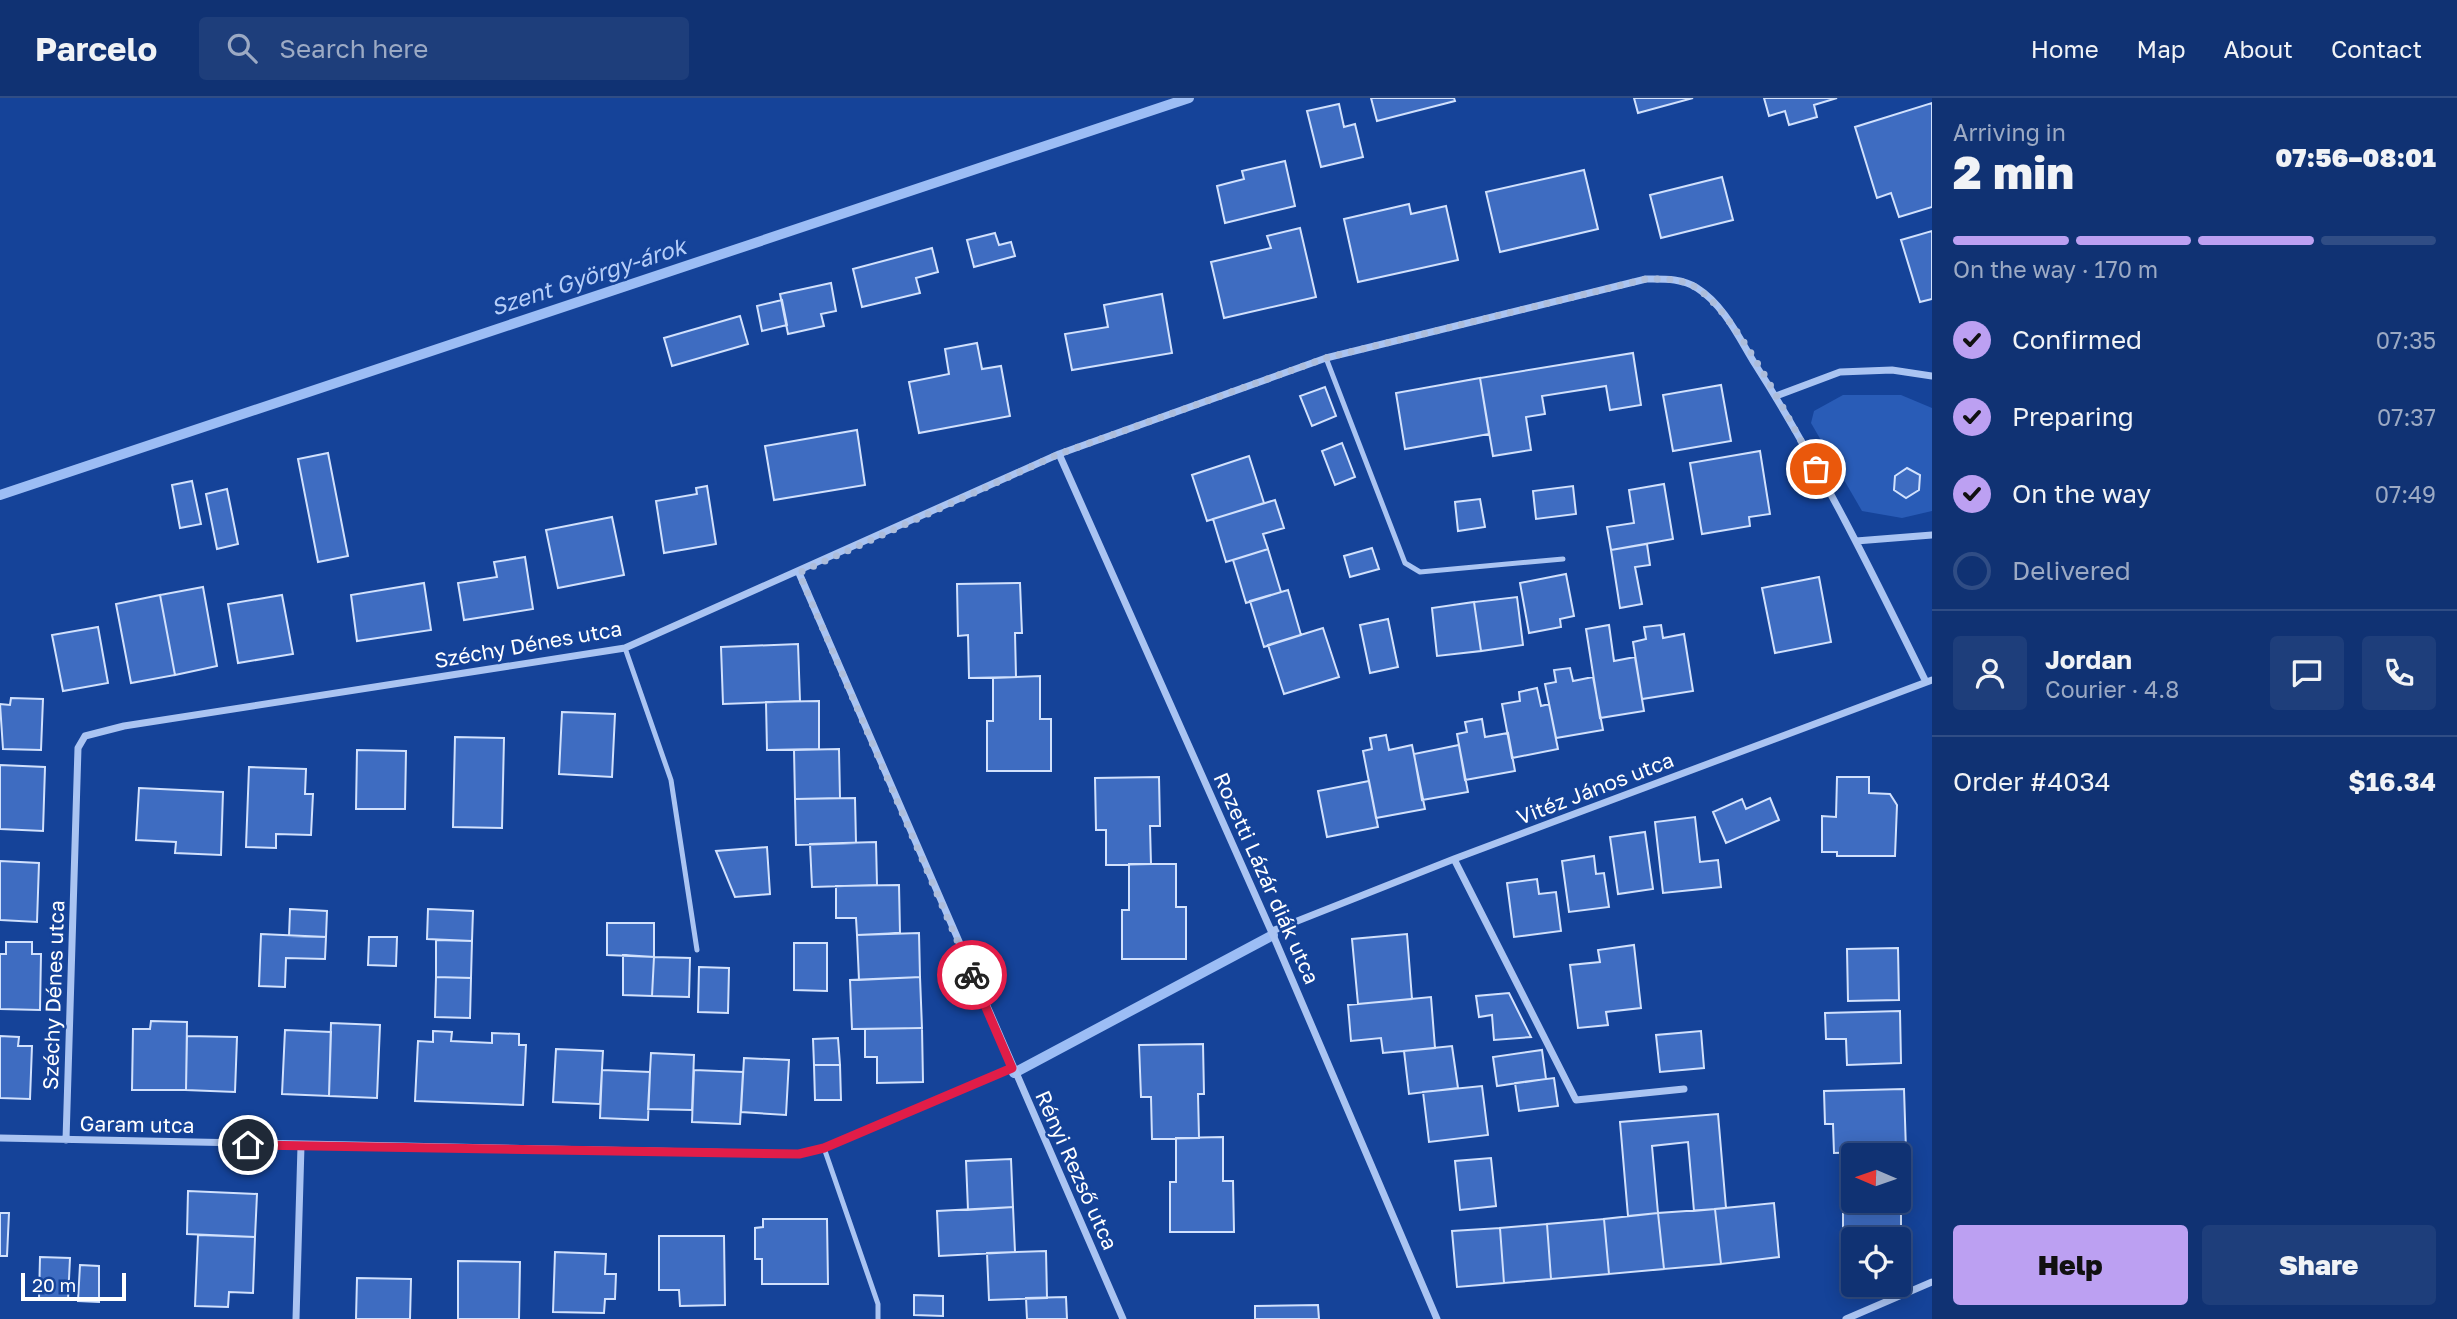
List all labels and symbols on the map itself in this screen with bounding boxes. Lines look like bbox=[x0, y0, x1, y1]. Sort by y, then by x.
water label: Szent György-árok bbox=[487, 231, 691, 321]
pin bbox=[1786, 439, 1846, 499]
street label: Széchy Dénes utca bbox=[432, 615, 624, 673]
street label: Vitéz János utca bbox=[1513, 746, 1677, 830]
street label: Rozetti Lázár diák utca bbox=[1209, 768, 1325, 988]
street label: Széchy Dénes utca bbox=[37, 900, 69, 1090]
courier bbox=[937, 940, 1007, 1010]
street label: Rényi Rezső utca bbox=[1030, 1086, 1124, 1254]
street label: Garam utca bbox=[79, 1110, 195, 1138]
pin bbox=[218, 1115, 278, 1175]
north arrow bbox=[1841, 1143, 1911, 1213]
scale bar bbox=[21, 1270, 126, 1302]

